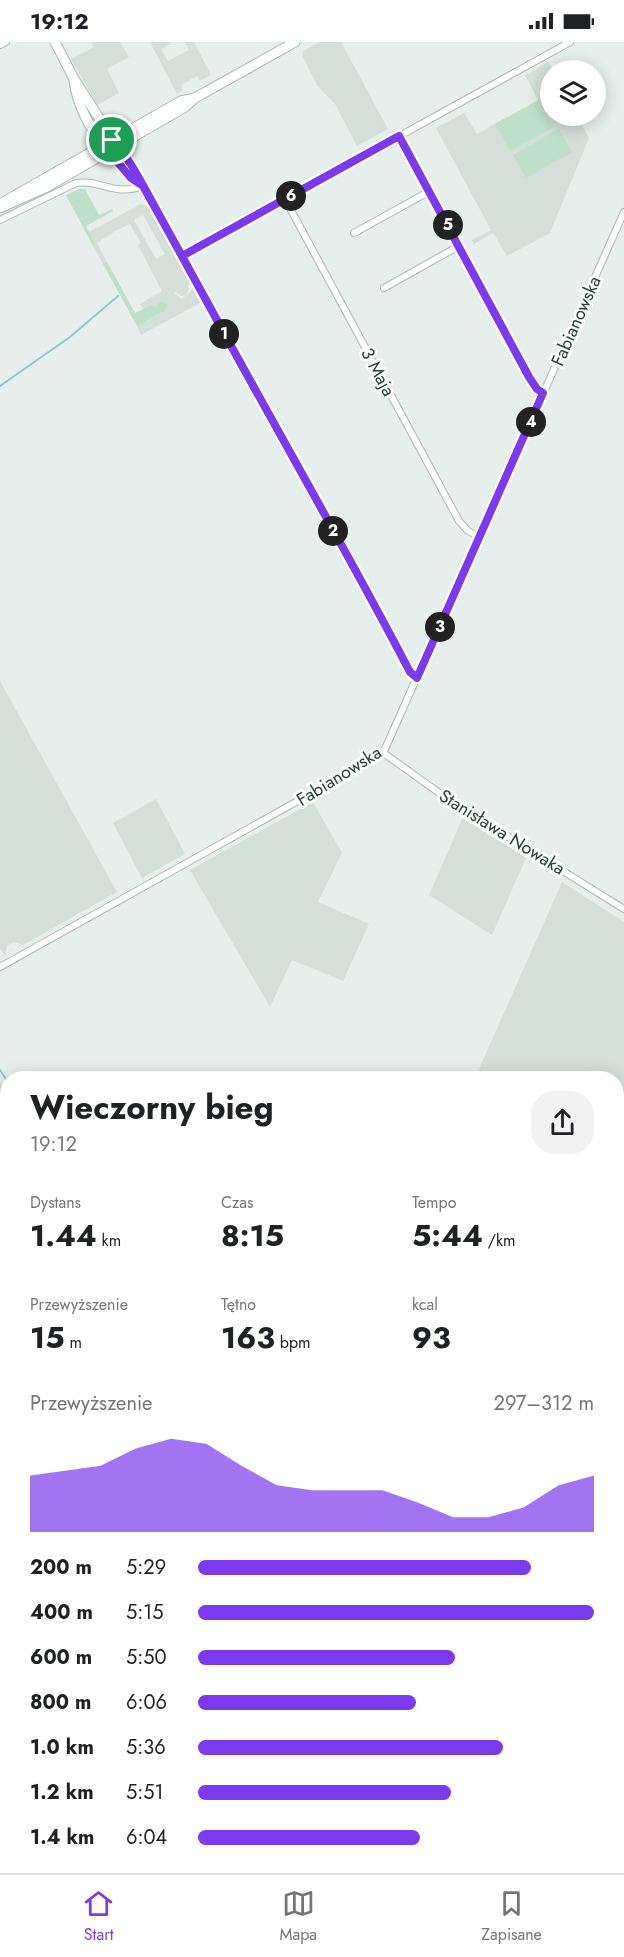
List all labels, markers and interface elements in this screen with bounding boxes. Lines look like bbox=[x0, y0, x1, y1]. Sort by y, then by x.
text: 19:12 bbox=[30, 5, 89, 37]
map controls bbox=[540, 60, 606, 126]
button: layers bbox=[540, 60, 606, 126]
pin bbox=[86, 114, 137, 165]
icon: arrive bbox=[95, 123, 128, 156]
pin: 6 bbox=[276, 181, 306, 211]
text: 6 bbox=[286, 184, 296, 207]
pin: 5 bbox=[433, 210, 463, 240]
text: 5 bbox=[443, 213, 453, 236]
street label: Fabianowska bbox=[545, 272, 607, 370]
pin: 1 bbox=[209, 319, 239, 349]
text: 1 bbox=[220, 322, 228, 345]
street label: 3 Maja bbox=[354, 343, 402, 401]
pin: 4 bbox=[516, 407, 546, 437]
text: 4 bbox=[525, 410, 537, 433]
pin: 2 bbox=[318, 516, 348, 546]
text: 2 bbox=[328, 519, 338, 542]
pin: 3 bbox=[425, 612, 455, 642]
text: 3 bbox=[435, 615, 445, 638]
street label: Fabianowska bbox=[291, 740, 387, 812]
street label: Stanisława Nowaka bbox=[434, 783, 570, 881]
text: Wieczorny bieg bbox=[30, 1084, 274, 1131]
button: share bbox=[531, 1091, 594, 1154]
text: 19:12 bbox=[30, 1130, 77, 1159]
text: Dystans bbox=[30, 1191, 81, 1214]
text: Czas bbox=[221, 1191, 253, 1214]
text: Tempo bbox=[412, 1191, 456, 1214]
text: 1.44 bbox=[30, 1214, 97, 1257]
text: 8:15 bbox=[221, 1214, 284, 1257]
text: 5:44 bbox=[412, 1214, 483, 1257]
text: km bbox=[97, 1229, 121, 1252]
text: /km bbox=[483, 1229, 515, 1252]
text: Przewyższenie bbox=[30, 1293, 128, 1316]
text: Tętno bbox=[221, 1293, 256, 1316]
text: kcal bbox=[412, 1293, 438, 1316]
text: 15 bbox=[30, 1316, 65, 1359]
text: 163 bbox=[221, 1316, 275, 1359]
text: 93 bbox=[412, 1316, 451, 1359]
text: m bbox=[65, 1331, 82, 1354]
text: bpm bbox=[275, 1331, 311, 1354]
text: Przewyższenie bbox=[30, 1389, 152, 1418]
text: 297–312 m bbox=[494, 1389, 594, 1418]
text: 200 m bbox=[30, 1553, 92, 1582]
text: 5:29 bbox=[126, 1553, 166, 1582]
text: 400 m bbox=[30, 1598, 93, 1627]
text: 5:15 bbox=[126, 1598, 164, 1627]
text: 600 m bbox=[30, 1643, 92, 1672]
text: 5:50 bbox=[126, 1643, 167, 1672]
text: 800 m bbox=[30, 1688, 91, 1717]
text: 6:06 bbox=[126, 1688, 167, 1717]
text: 1.0 km bbox=[30, 1733, 94, 1762]
text: 5:36 bbox=[126, 1733, 166, 1762]
text: 1.2 km bbox=[30, 1778, 94, 1807]
text: 5:51 bbox=[126, 1778, 164, 1807]
text: 1.4 km bbox=[30, 1823, 95, 1852]
text: 6:04 bbox=[126, 1823, 167, 1852]
tab: Start bbox=[82, 1887, 115, 1946]
tab: Mapa bbox=[280, 1887, 317, 1946]
tab: Zapisane bbox=[481, 1887, 542, 1946]

